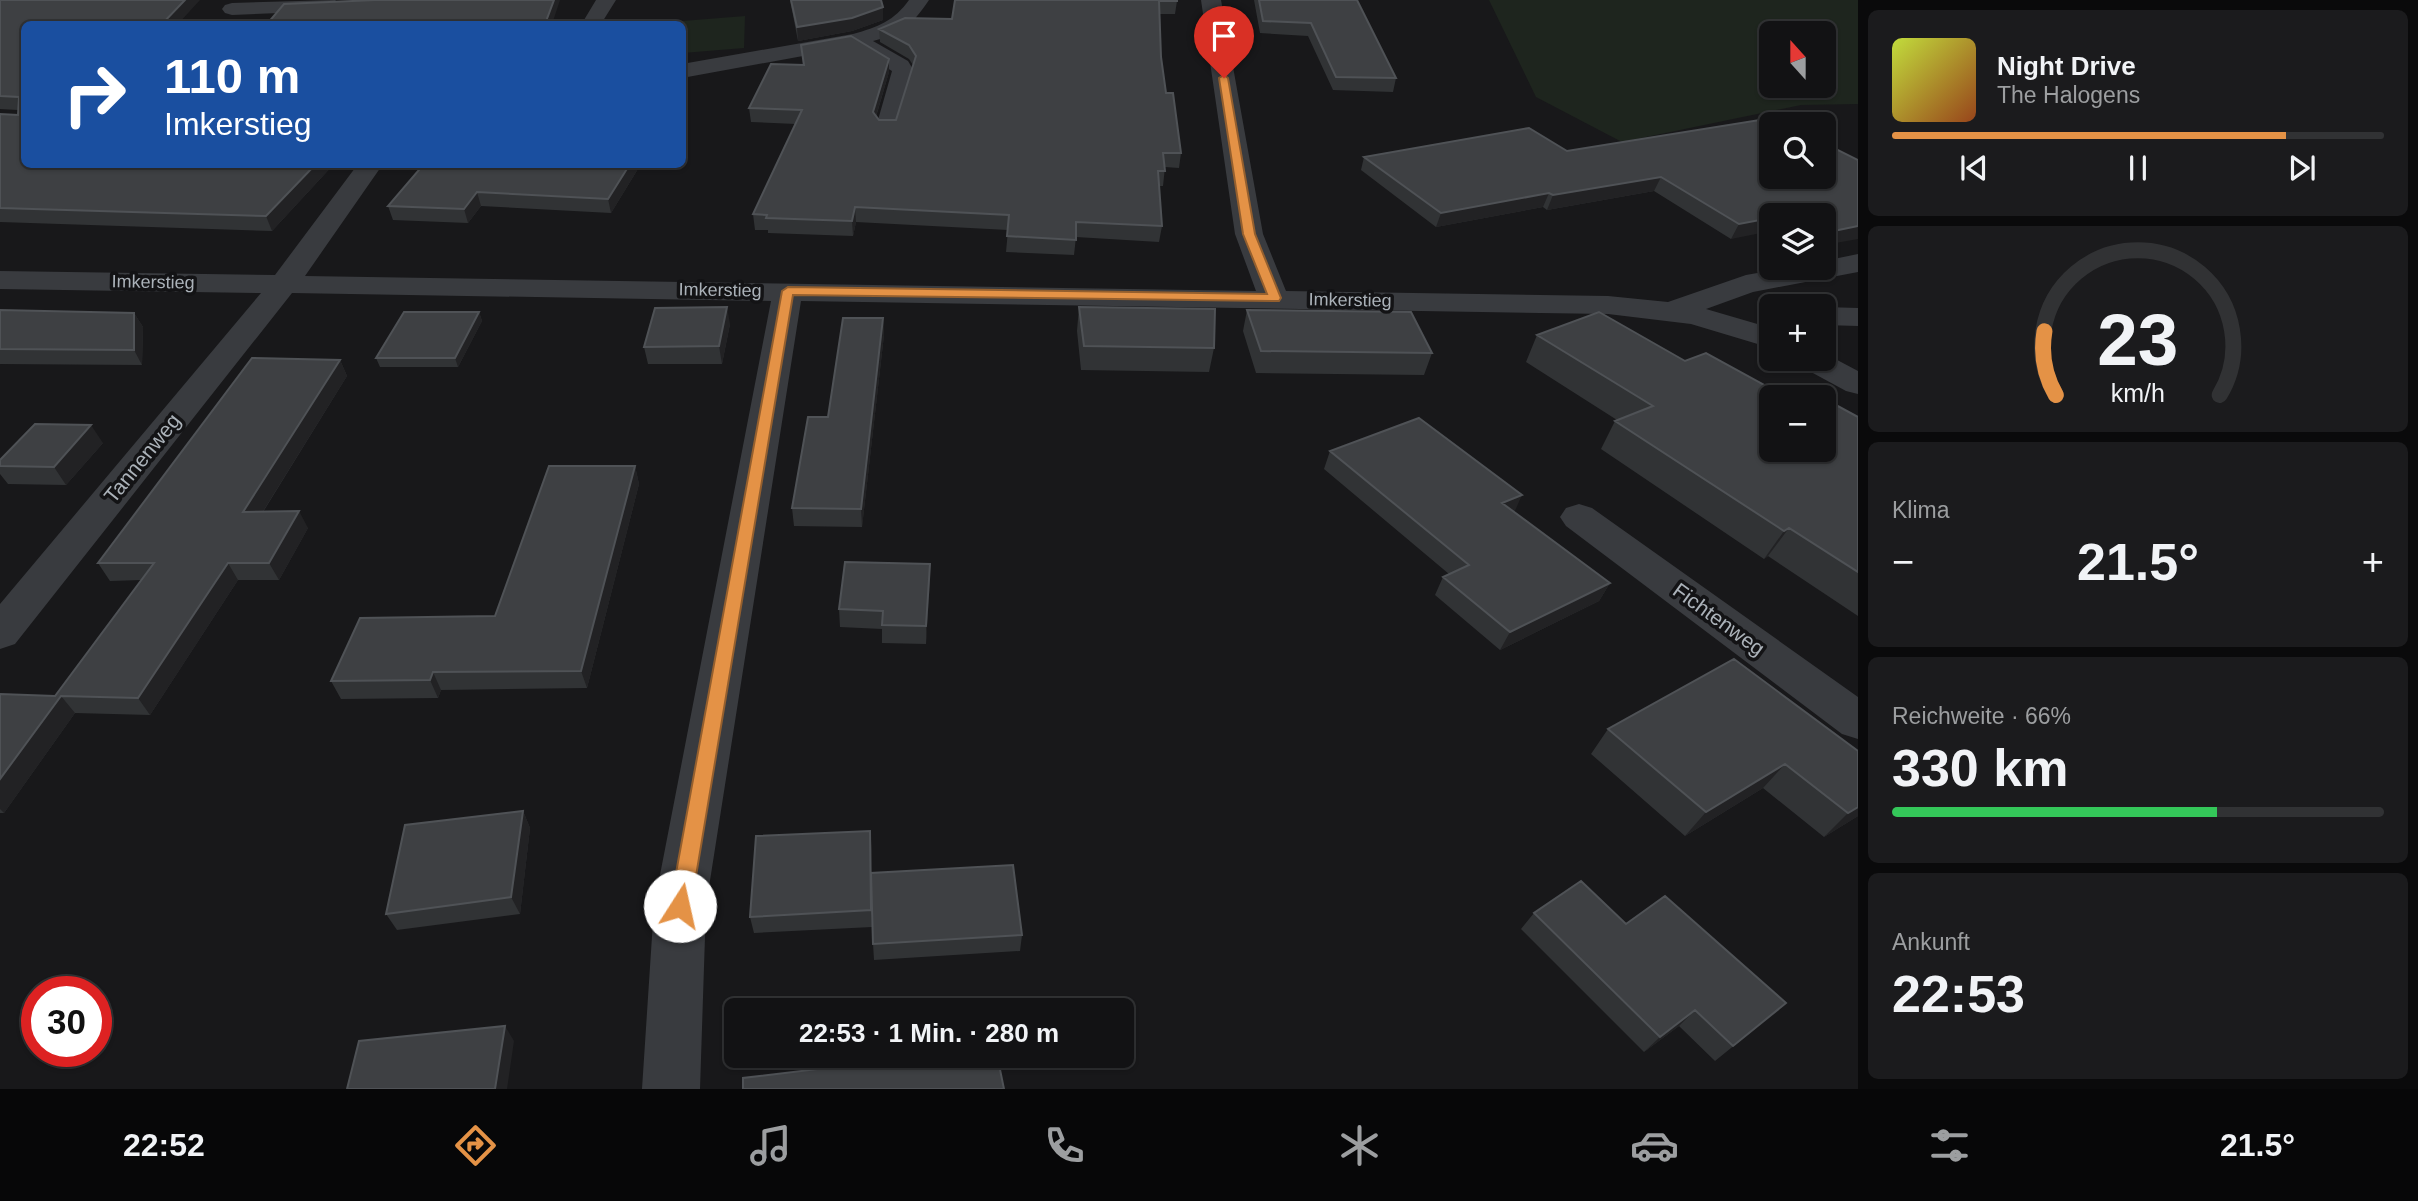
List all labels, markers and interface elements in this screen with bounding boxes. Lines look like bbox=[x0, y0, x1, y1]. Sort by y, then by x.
pin bbox=[1194, 6, 1254, 78]
icon: arrive bbox=[1205, 17, 1243, 55]
north arrow bbox=[1759, 21, 1836, 98]
map controls bbox=[1759, 21, 1836, 462]
icon: right bbox=[49, 49, 140, 140]
text: 110 m bbox=[164, 49, 300, 103]
text: Night Drive bbox=[1997, 51, 2136, 81]
text: The Halogens bbox=[1997, 82, 2140, 108]
text: Imkerstieg bbox=[164, 106, 312, 142]
button: search bbox=[1759, 112, 1836, 189]
icon: previous bbox=[1955, 149, 1993, 187]
icon: pause bbox=[2119, 149, 2157, 187]
icon: next bbox=[2283, 149, 2321, 187]
button: layers bbox=[1759, 203, 1836, 280]
street label: Imkerstieg bbox=[111, 271, 195, 293]
street label: Imkerstieg bbox=[678, 279, 762, 301]
street label: Imkerstieg bbox=[1308, 289, 1392, 311]
button: + bbox=[1759, 294, 1836, 371]
text: 23 bbox=[2098, 299, 2178, 380]
text: km/h bbox=[2111, 378, 2165, 406]
button: − bbox=[1759, 385, 1836, 462]
street label: Tannenweg bbox=[99, 409, 185, 507]
text: Klima bbox=[1892, 497, 1950, 523]
text: 21.5° bbox=[2077, 533, 2199, 591]
text: − bbox=[1892, 541, 1914, 583]
text: + bbox=[2362, 541, 2384, 583]
street label: Fichtenweg bbox=[1669, 578, 1769, 660]
text: Reichweite · 66% bbox=[1892, 703, 2071, 729]
text: 330 km bbox=[1892, 739, 2068, 797]
position arrow bbox=[643, 869, 717, 943]
text: Ankunft bbox=[1892, 929, 1970, 955]
text: 22:53 bbox=[1892, 965, 2025, 1023]
speed limit sign: 30 bbox=[21, 976, 112, 1067]
text: 22:53 · 1 Min. · 280 m bbox=[799, 1018, 1059, 1048]
icon: directions bbox=[451, 1121, 500, 1170]
icon: music bbox=[746, 1121, 795, 1170]
icon: phone bbox=[1040, 1121, 1089, 1170]
icon: climate bbox=[1335, 1121, 1384, 1170]
icon: car bbox=[1630, 1121, 1679, 1170]
icon: filters bbox=[1925, 1121, 1974, 1170]
text: 22:52 bbox=[123, 1127, 205, 1163]
text: 21.5° bbox=[2220, 1127, 2295, 1163]

